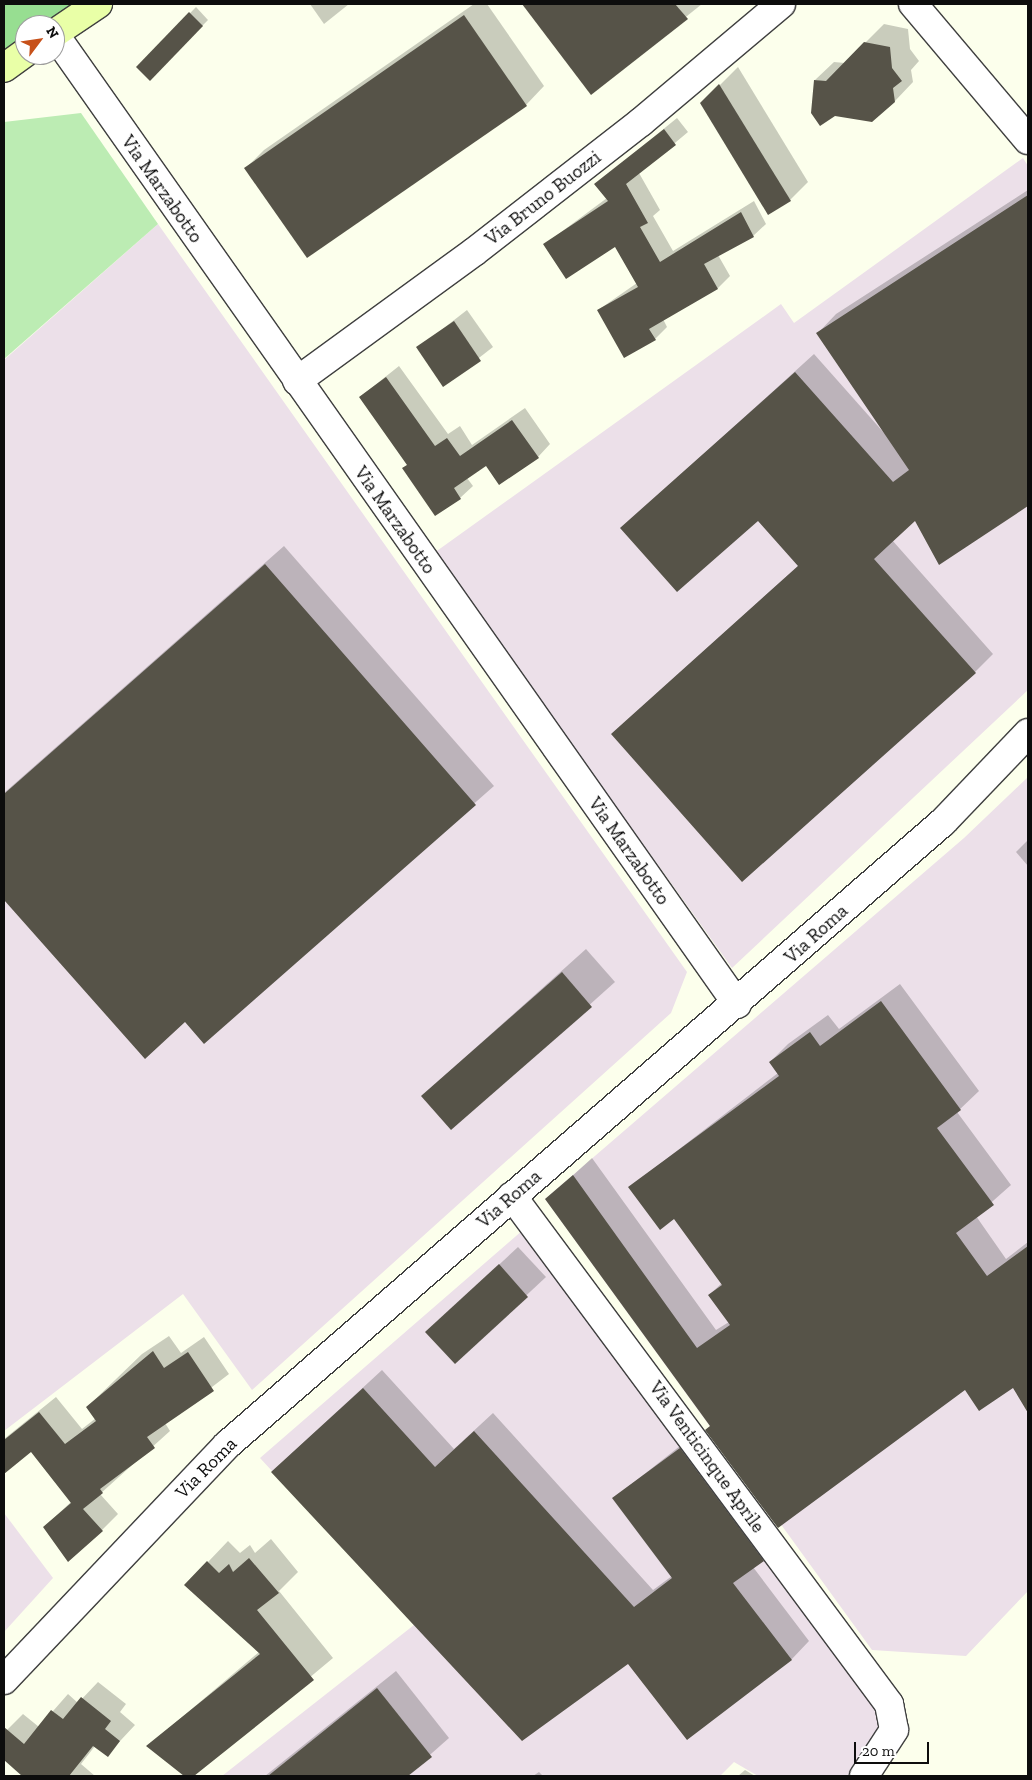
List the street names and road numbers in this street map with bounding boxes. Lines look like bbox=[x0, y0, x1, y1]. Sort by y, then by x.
street label: Via Marzabotto bbox=[116, 131, 208, 247]
street label: Via Bruno Buozzi bbox=[481, 146, 605, 250]
street label: Via Marzabotto bbox=[349, 462, 441, 578]
street label: Via Marzabotto bbox=[583, 793, 675, 909]
street label: Via Roma bbox=[780, 900, 852, 968]
street label: Via Roma bbox=[472, 1165, 546, 1233]
street label: Via Venticinque Aprile bbox=[644, 1376, 770, 1538]
street label: Via Roma bbox=[171, 1433, 241, 1503]

